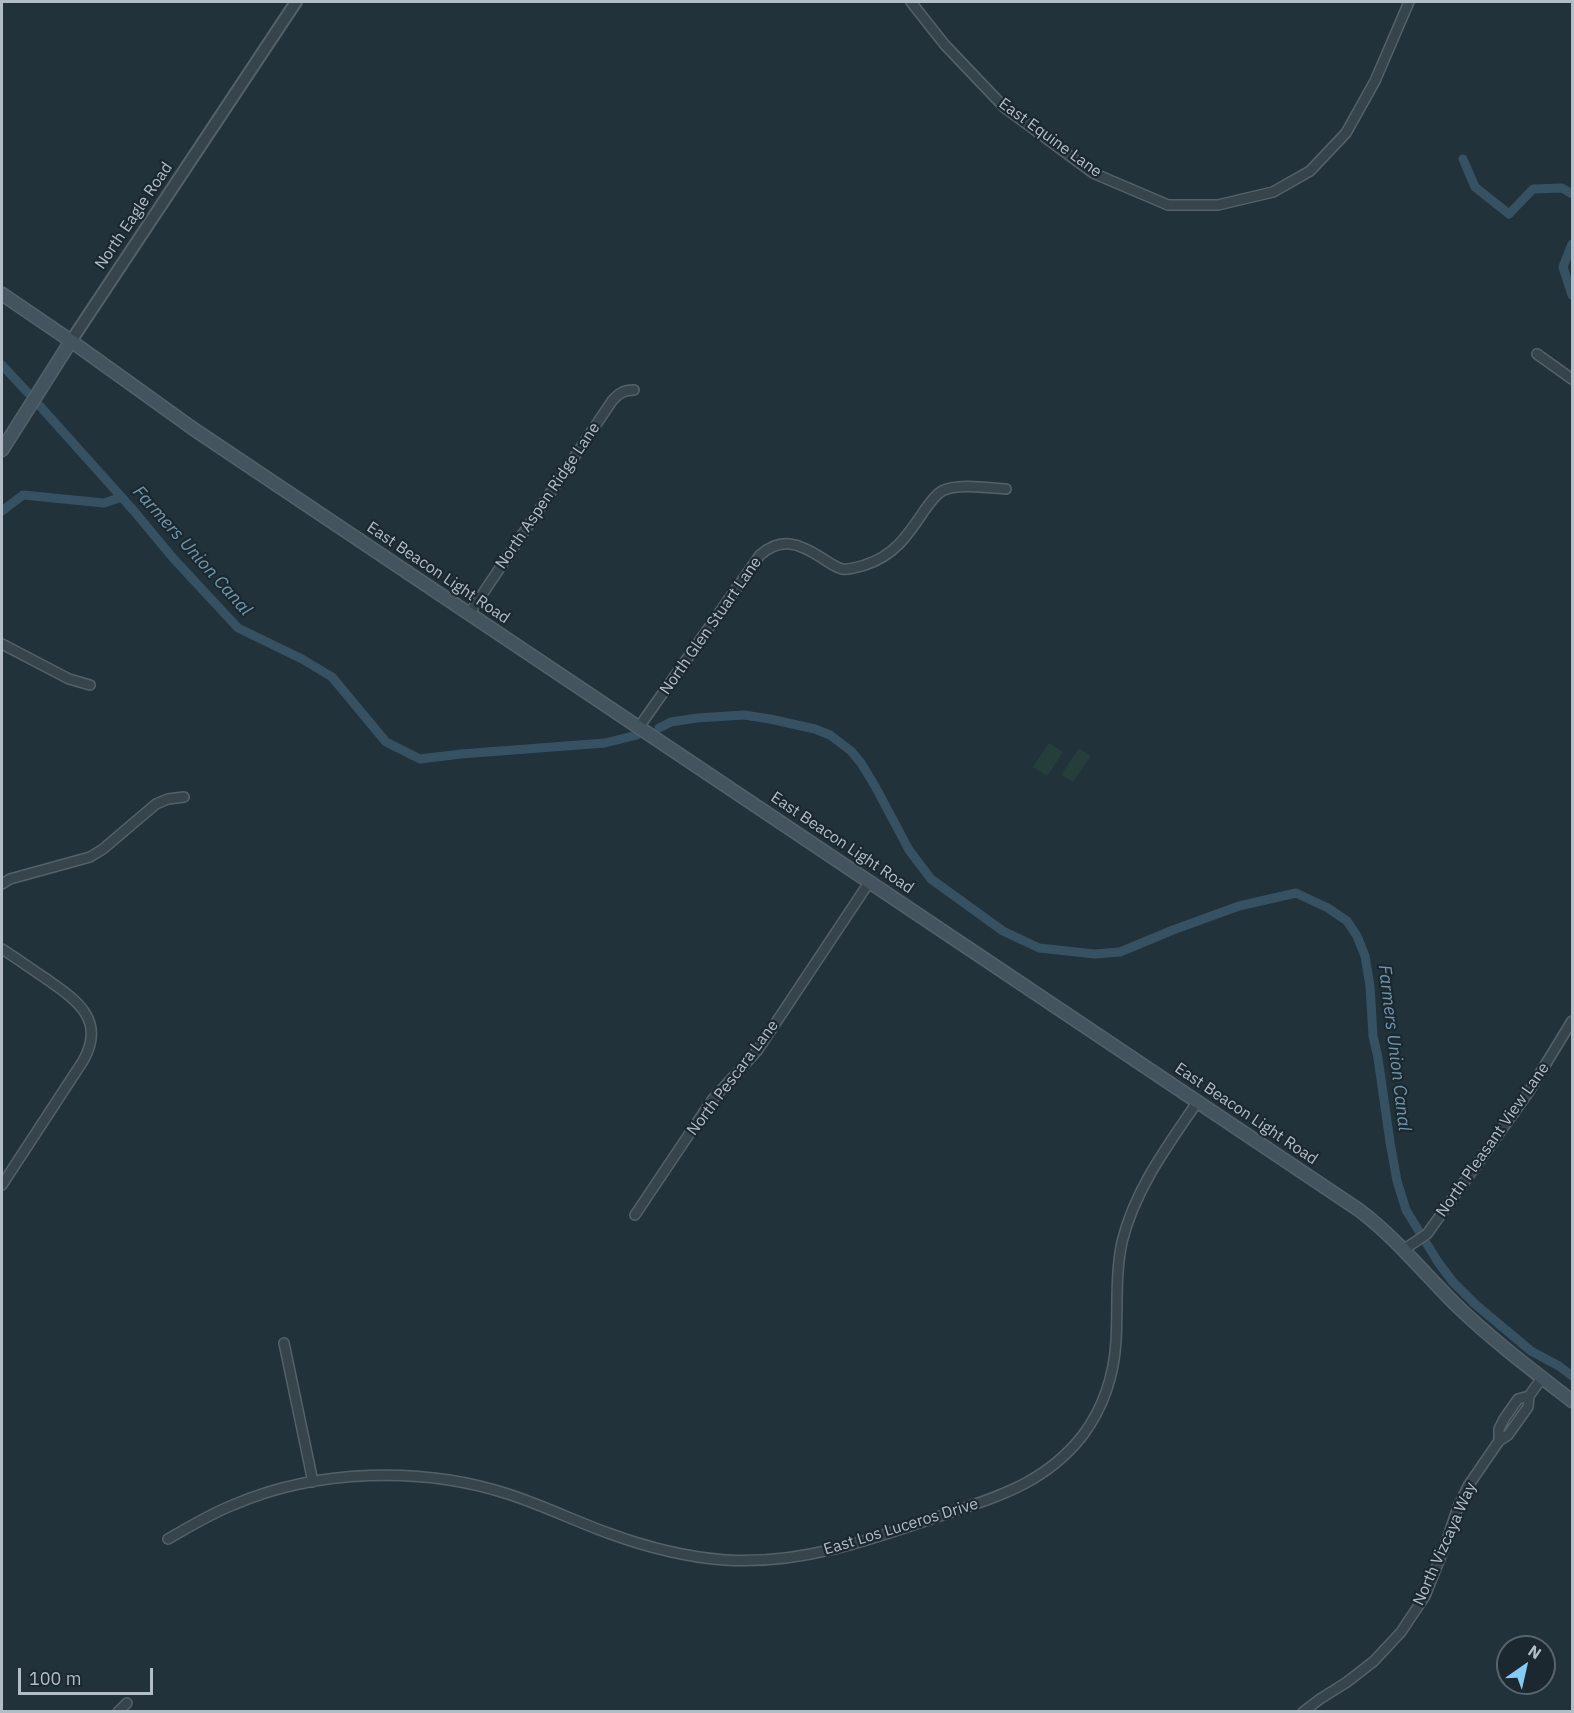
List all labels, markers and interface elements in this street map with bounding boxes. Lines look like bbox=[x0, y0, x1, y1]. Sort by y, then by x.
street label: East Equine Lane bbox=[995, 94, 1105, 182]
street label: North Eagle Road bbox=[91, 159, 177, 273]
street label: North Aspen Ridge Lane bbox=[492, 419, 604, 573]
water label: Farmers Union Canal bbox=[128, 481, 256, 621]
street label: East Beacon Light Road bbox=[363, 518, 513, 628]
street label: North Glen Stuart Lane bbox=[656, 553, 766, 699]
street label: East Beacon Light Road bbox=[767, 788, 917, 898]
water label: Farmers Union Canal bbox=[1373, 964, 1415, 1132]
street label: North Pescara Lane bbox=[683, 1016, 783, 1140]
street label: East Beacon Light Road bbox=[1171, 1059, 1321, 1169]
street label: North Pleasant View Lane bbox=[1432, 1059, 1554, 1221]
street label: North Vizcaya Way bbox=[1409, 1479, 1481, 1609]
street label: East Los Luceros Drive bbox=[821, 1494, 981, 1560]
north arrow bbox=[1496, 1635, 1556, 1695]
text: N bbox=[1525, 1640, 1545, 1663]
scale bar bbox=[21, 1656, 156, 1694]
text: 100 m bbox=[29, 1667, 81, 1690]

